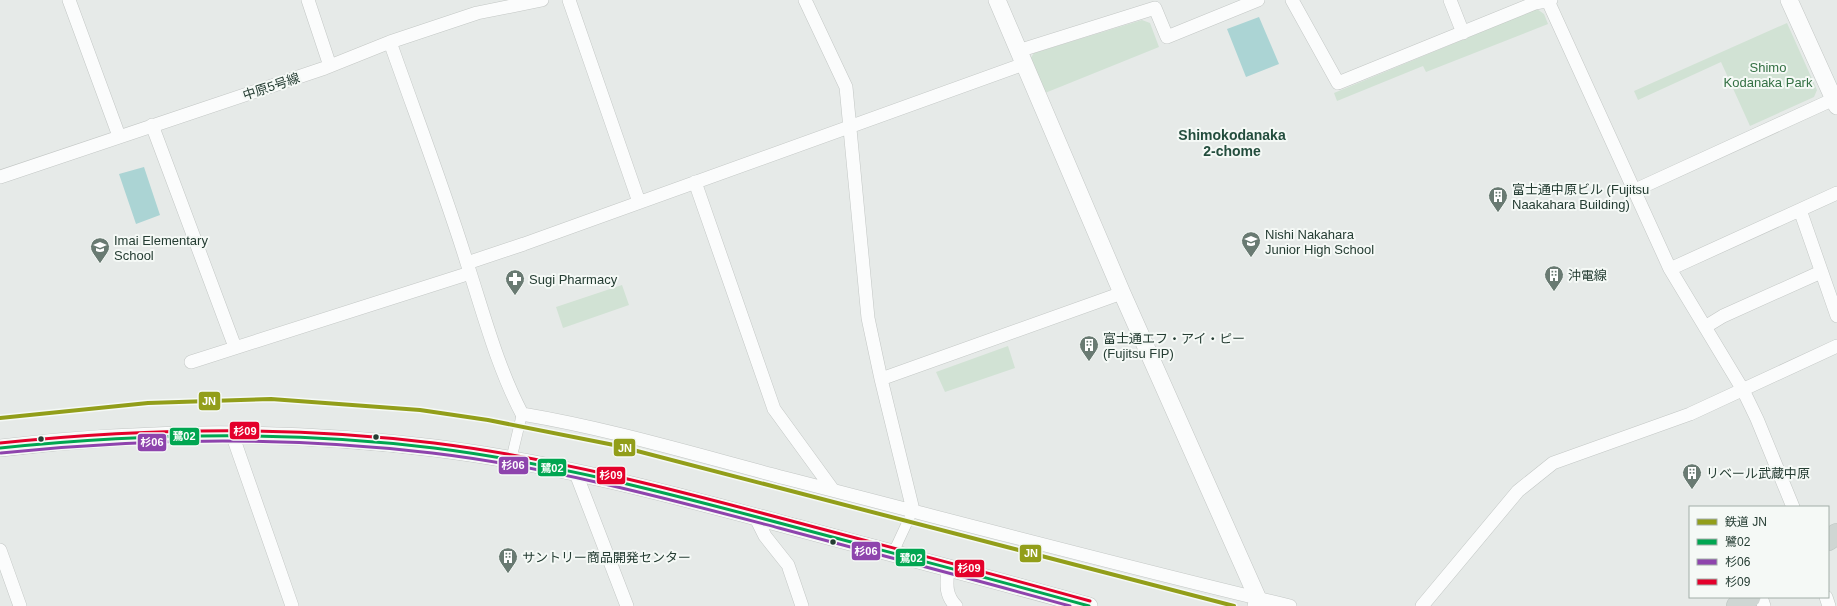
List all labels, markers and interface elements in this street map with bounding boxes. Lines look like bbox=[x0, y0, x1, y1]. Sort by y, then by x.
park label: Shimo Kodanaka Park bbox=[1724, 60, 1813, 90]
street label: 中原5号線 bbox=[241, 70, 302, 103]
district label: Shimokodanaka 2-chome bbox=[1178, 127, 1286, 159]
place label: 富士通中原ビル (Fujitsu Naakahara Building) bbox=[1512, 182, 1649, 212]
building icon: 富士通中原ビル (Fujitsu Naakahara Building) bbox=[1487, 185, 1509, 213]
place label: Nishi Nakahara Junior High School bbox=[1265, 227, 1374, 257]
school or university icon: Nishi Nakahara Junior High School bbox=[1240, 230, 1262, 258]
place label: Imai Elementary School bbox=[114, 233, 208, 263]
school or university icon: Imai Elementary School bbox=[89, 236, 111, 264]
building icon: 沖電線 bbox=[1543, 264, 1565, 292]
pharmacy icon: Sugi Pharmacy bbox=[504, 268, 526, 296]
place label: 沖電線 bbox=[1568, 268, 1607, 283]
place label: Sugi Pharmacy bbox=[529, 272, 618, 287]
place label: 富士通エフ・アイ・ピー (Fujitsu FIP) bbox=[1103, 331, 1245, 361]
building icon: 富士通エフ・アイ・ピー (Fujitsu FIP) bbox=[1078, 334, 1100, 362]
line badge: JN bbox=[198, 391, 221, 411]
text: JN bbox=[202, 395, 216, 407]
line badge: 杉09 bbox=[229, 421, 260, 440]
text: 杉09 bbox=[233, 425, 257, 437]
line badge: 鷺02 bbox=[169, 427, 200, 446]
text: 鷺02 bbox=[172, 430, 196, 442]
unlabelled marker bbox=[371, 432, 381, 442]
line badge: 杉06 bbox=[137, 433, 167, 452]
unlabelled marker bbox=[36, 434, 46, 444]
text: 杉06 bbox=[140, 436, 164, 448]
line badge: JN bbox=[613, 438, 636, 457]
text: JN bbox=[618, 442, 632, 454]
line badge: 杉06 bbox=[498, 456, 529, 475]
line badge: 鷺02 bbox=[537, 458, 567, 477]
text: 杉06 bbox=[501, 459, 525, 471]
text: 鷺02 bbox=[540, 462, 564, 474]
building icon: リベール武蔵中原 bbox=[1681, 462, 1703, 490]
line badge: 杉09 bbox=[596, 466, 626, 485]
place label: リベール武蔵中原 bbox=[1706, 466, 1810, 481]
text: 杉09 bbox=[599, 469, 623, 481]
legend bbox=[1689, 506, 1829, 598]
text: 鉄道 JN bbox=[1725, 515, 1767, 529]
text: 鷺02 bbox=[1725, 535, 1751, 549]
unlabelled marker bbox=[828, 537, 838, 547]
line badge: 杉06 bbox=[851, 541, 881, 561]
line badge: JN bbox=[1019, 544, 1042, 563]
text: 杉06 bbox=[854, 545, 878, 557]
building icon: サントリー商品開発センター bbox=[497, 546, 519, 574]
text: JN bbox=[1024, 547, 1038, 559]
line badge: 鷺02 bbox=[895, 548, 926, 567]
place label: サントリー商品開発センター bbox=[522, 550, 691, 565]
text: 鷺02 bbox=[899, 552, 923, 564]
text: 杉06 bbox=[1725, 555, 1751, 569]
line badge: 杉09 bbox=[954, 559, 985, 578]
text: 杉09 bbox=[957, 562, 981, 574]
text: 杉09 bbox=[1725, 575, 1751, 589]

